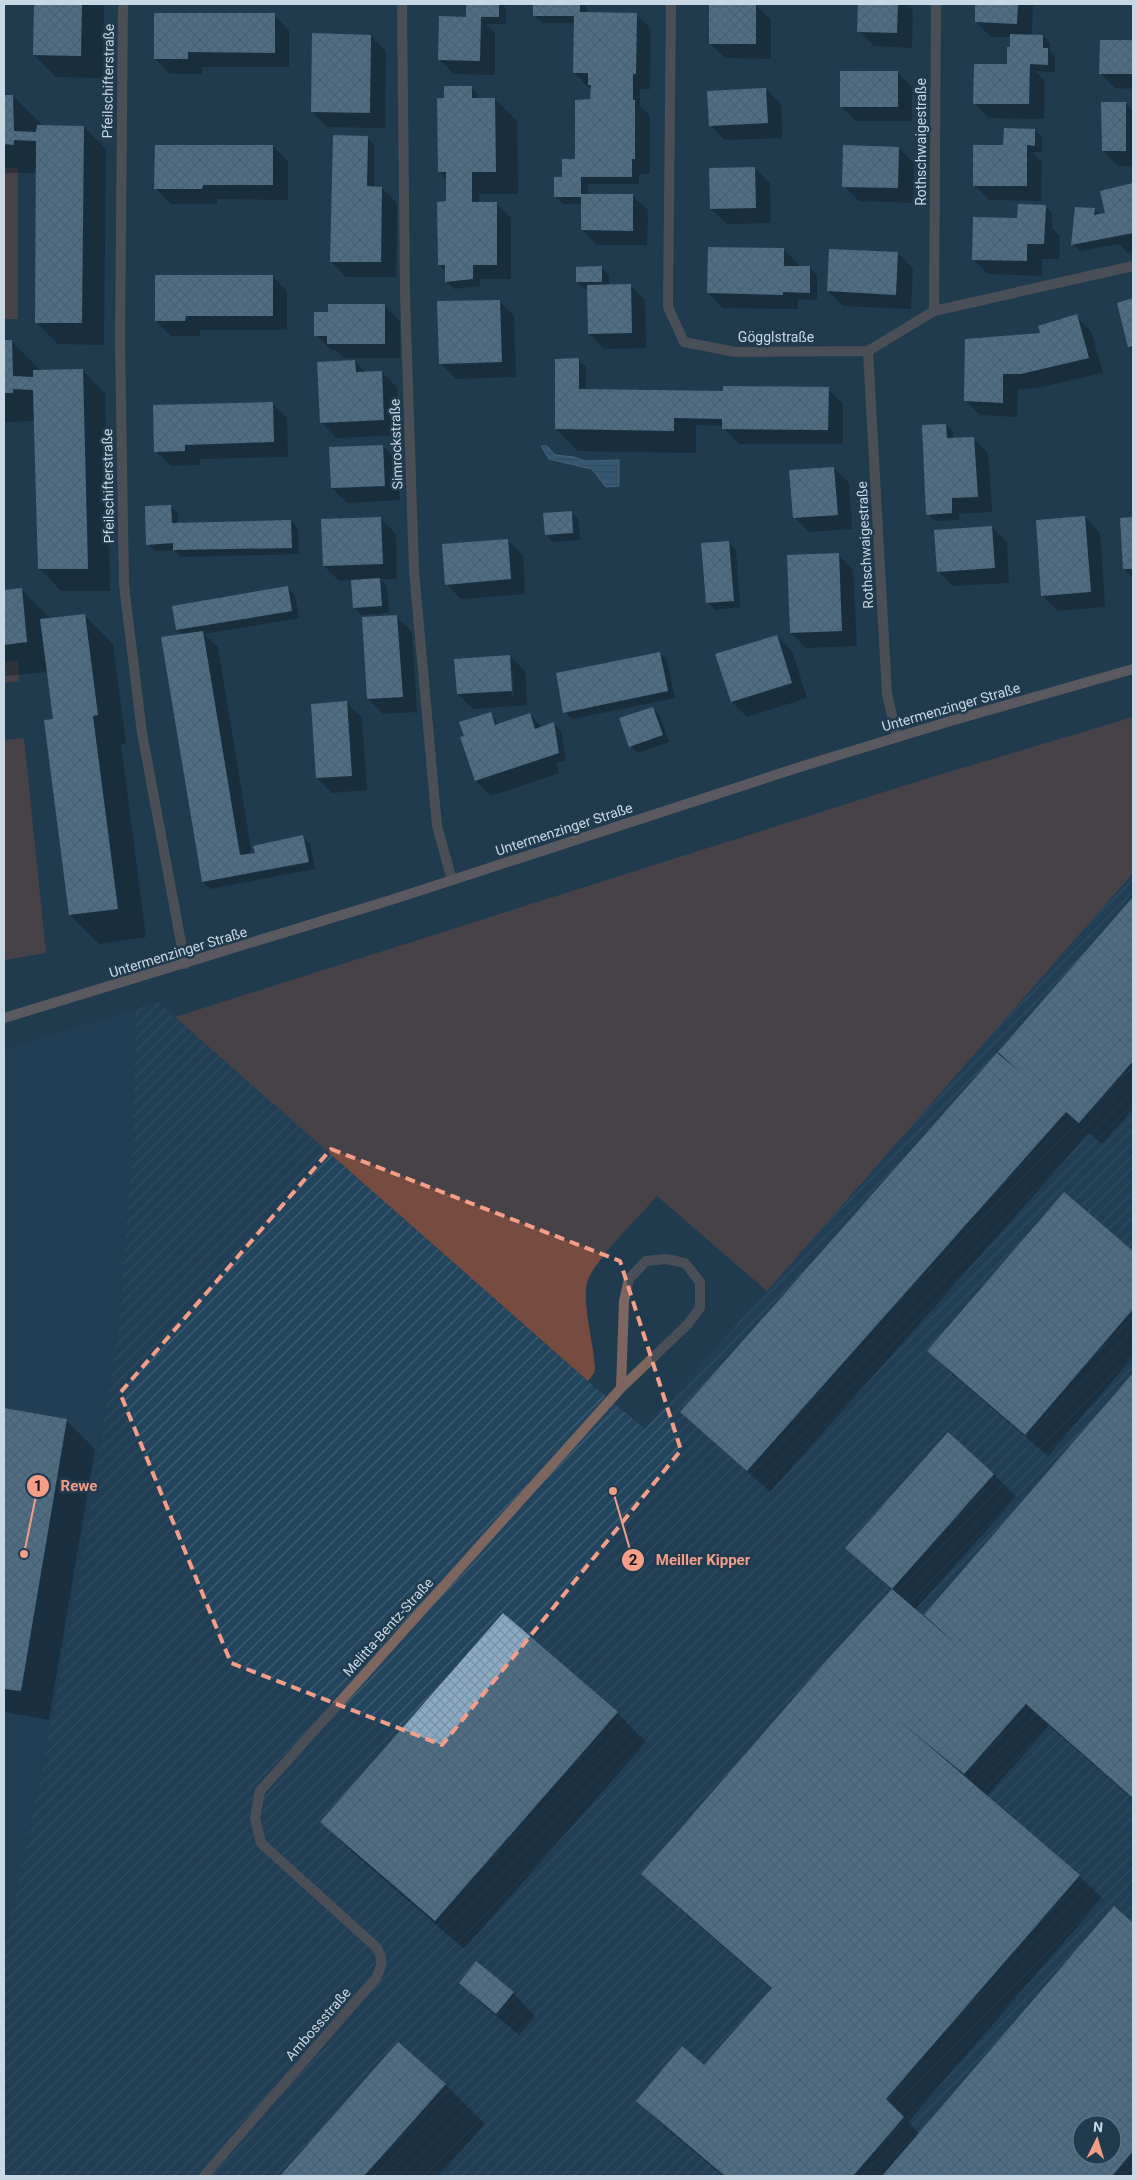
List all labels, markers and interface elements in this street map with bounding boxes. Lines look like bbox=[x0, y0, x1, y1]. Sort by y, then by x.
street label: Pfeilschifterstraße bbox=[99, 24, 117, 138]
street label: Rothschwaigestraße bbox=[913, 78, 929, 206]
street label: Gögglstraße bbox=[738, 329, 814, 345]
street label: Simrockstraße bbox=[386, 398, 406, 490]
street label: Pfeilschifterstraße bbox=[99, 429, 117, 543]
street label: Rothschwaigestraße bbox=[854, 481, 876, 609]
street label: Untermenzinger Straße bbox=[880, 680, 1022, 734]
street label: Untermenzinger Straße bbox=[493, 799, 635, 859]
street label: Untermenzinger Straße bbox=[107, 923, 249, 981]
callout: Rewe bbox=[26, 1471, 107, 1501]
text: 1 bbox=[34, 1477, 42, 1495]
text: Rewe bbox=[61, 1477, 97, 1495]
callout: Meiller Kipper bbox=[621, 1545, 760, 1575]
text: 2 bbox=[629, 1551, 638, 1569]
text: Meiller Kipper bbox=[656, 1551, 751, 1569]
street label: Melitta-Bentz-Straße bbox=[340, 1574, 436, 1680]
street label: Ambossstraße bbox=[282, 1984, 354, 2064]
north arrow bbox=[1072, 2115, 1122, 2165]
text: N bbox=[1093, 2119, 1104, 2135]

